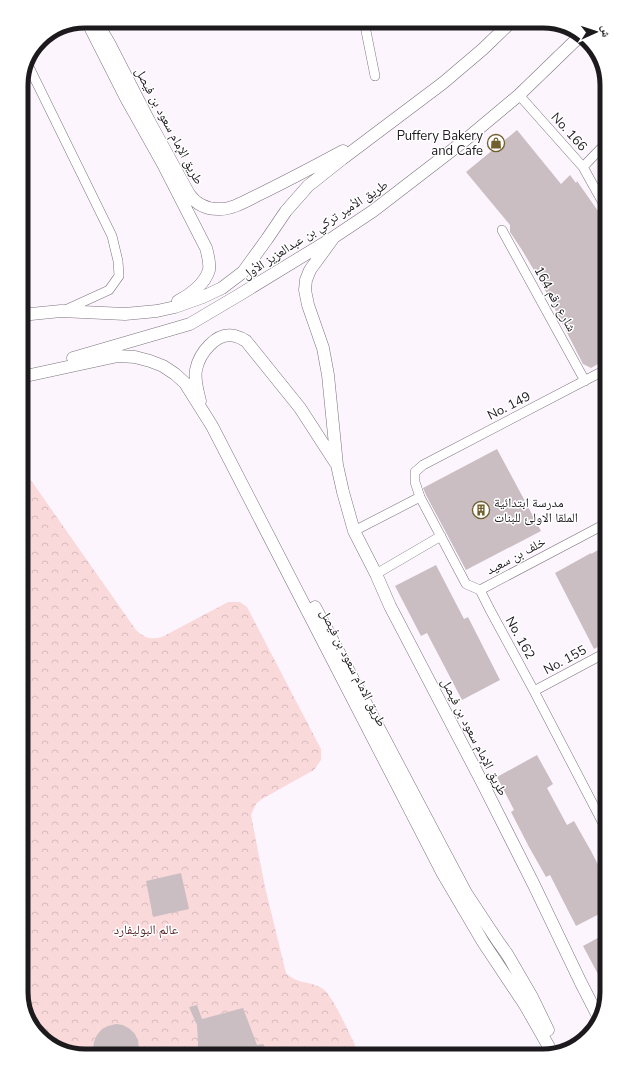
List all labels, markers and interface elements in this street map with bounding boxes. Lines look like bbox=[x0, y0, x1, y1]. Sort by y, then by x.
north arrow bbox=[576, 12, 616, 52]
text: ش bbox=[598, 25, 613, 38]
street label: طريق الإمام سعود بن فيصل bbox=[131, 64, 207, 188]
street label: No. 166 bbox=[547, 109, 591, 155]
place label: Puffery Bakery and Cafe bbox=[397, 127, 483, 160]
shop icon: Puffery Bakery and Cafe bbox=[486, 133, 506, 153]
street label: طريق الأمير تركي بن عبدالعزيز الأول bbox=[239, 176, 392, 285]
street label: شارع رقم 164 bbox=[530, 263, 580, 335]
street label: No. 149 bbox=[484, 387, 534, 425]
place label: مدرسة ابتدائية الملقا الاولئ للبنات bbox=[494, 494, 578, 527]
building icon: مدرسة ابتدائية الملقا الاولئ للبنات bbox=[471, 500, 491, 520]
street label: خلف بن سعيد bbox=[483, 533, 549, 579]
street label: طريق الامام سعود بن فيصل bbox=[315, 606, 391, 730]
street label: No. 162 bbox=[501, 613, 539, 663]
street label: No. 155 bbox=[540, 641, 590, 679]
street label: طريق الإمام سعود بن فيصل bbox=[436, 675, 512, 799]
park label: عالم البوليفارد bbox=[114, 921, 179, 939]

